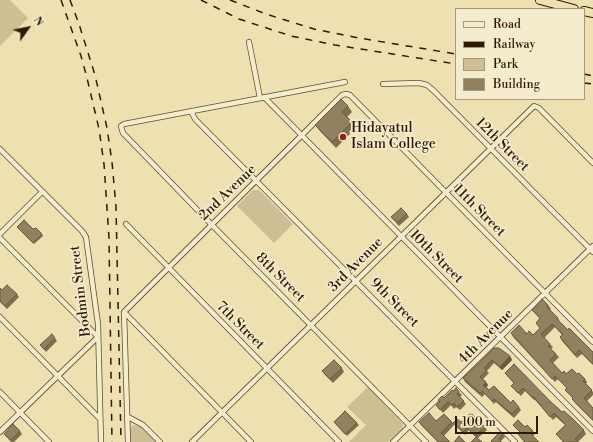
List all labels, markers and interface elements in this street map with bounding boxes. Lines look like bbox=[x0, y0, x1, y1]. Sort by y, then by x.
north arrow bbox=[8, 8, 48, 48]
legend bbox=[455, 8, 585, 100]
text: N bbox=[30, 14, 46, 29]
text: Road bbox=[493, 17, 521, 32]
text: Railway bbox=[493, 37, 535, 52]
text: Park bbox=[493, 57, 518, 72]
text: Building bbox=[493, 77, 540, 92]
street label: 12th Street bbox=[472, 115, 532, 175]
place label: Hidayatul Islam College bbox=[351, 121, 436, 154]
marker: Hidayatul Islam College bbox=[338, 132, 348, 142]
street label: 2nd Avenue bbox=[196, 161, 260, 225]
street label: 11th Street bbox=[449, 181, 509, 241]
street label: 10th Street bbox=[406, 227, 466, 287]
street label: 3rd Avenue bbox=[325, 234, 387, 296]
street label: Bodmin Street bbox=[67, 244, 95, 338]
street label: 8th Street bbox=[252, 250, 308, 306]
street label: 9th Street bbox=[366, 275, 422, 331]
street label: 7th Street bbox=[212, 298, 268, 354]
street label: 4th Avenue bbox=[455, 306, 517, 368]
scale bar bbox=[457, 408, 540, 434]
text: 100 m bbox=[462, 415, 496, 430]

